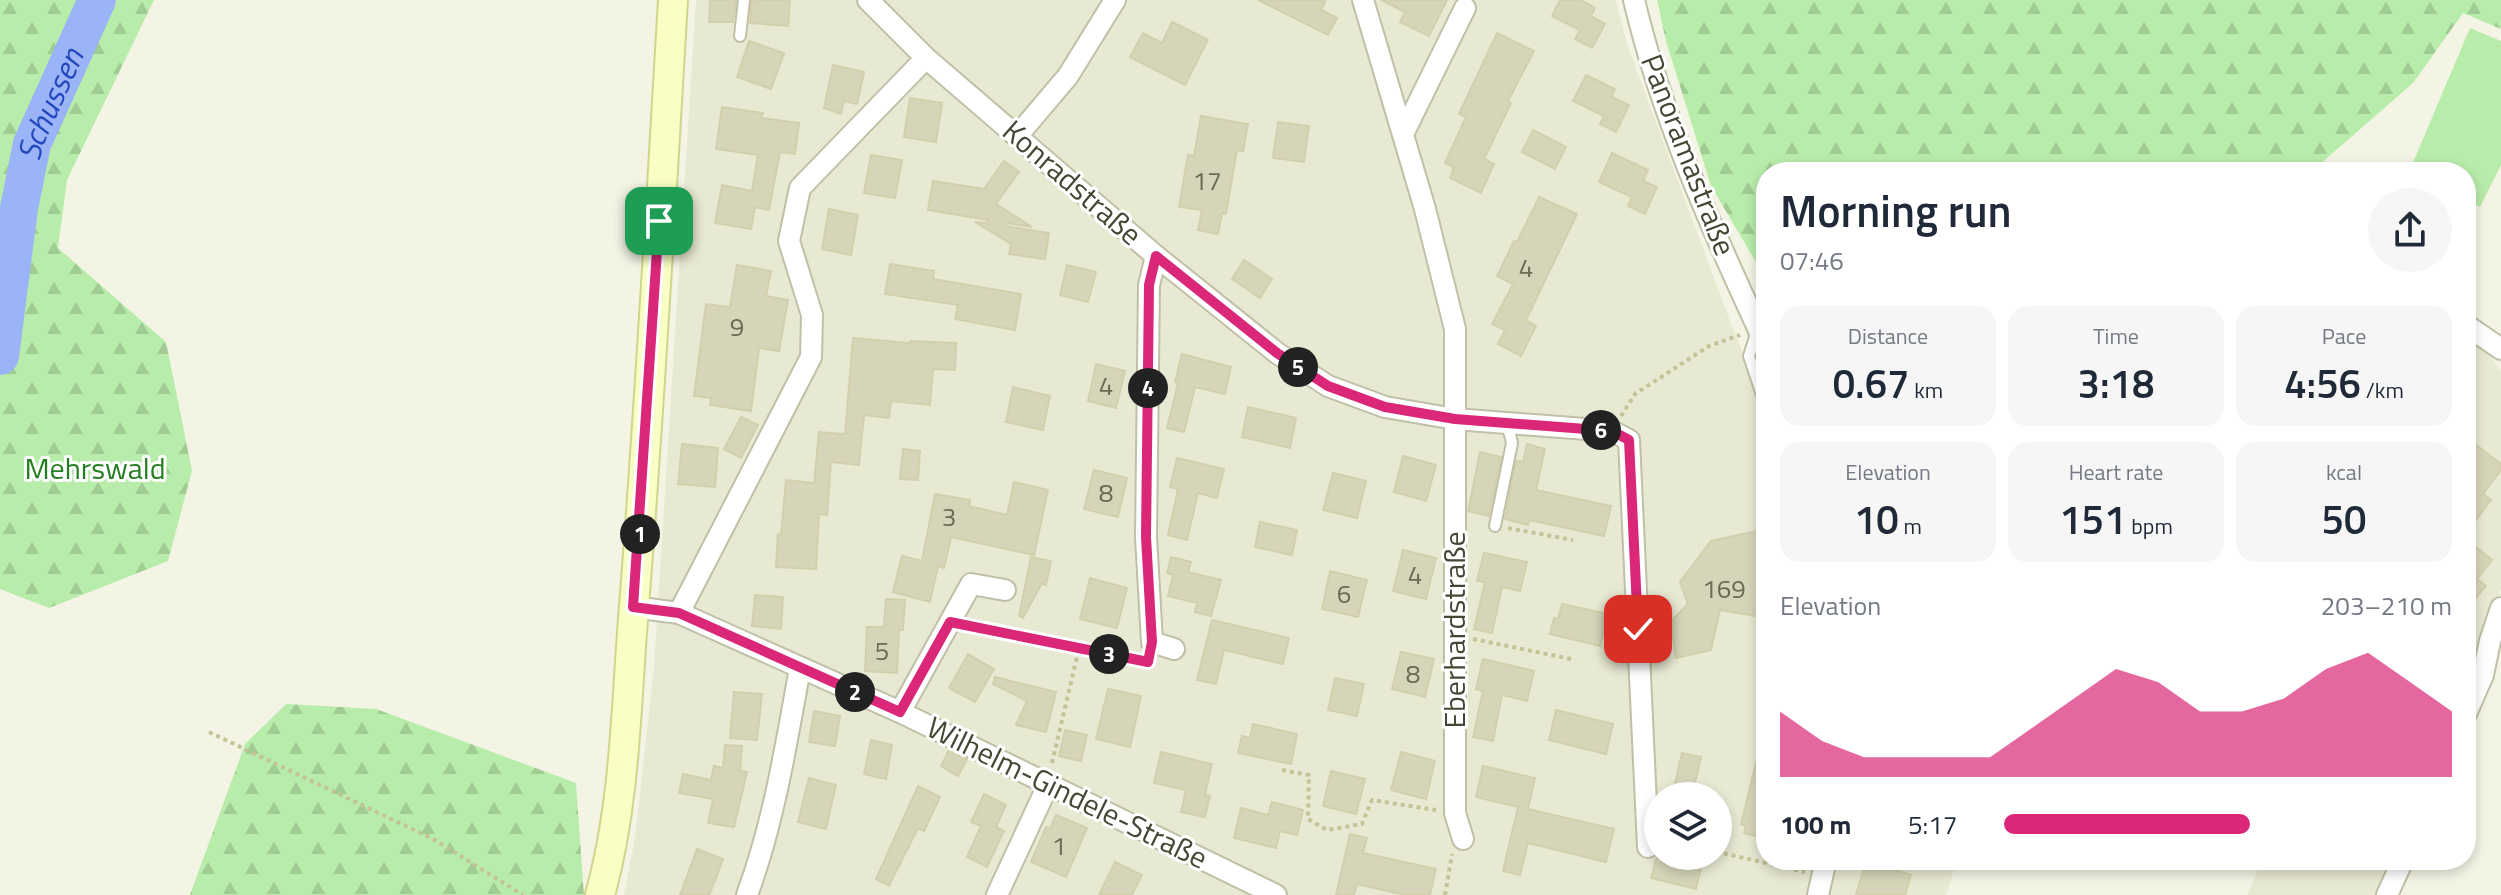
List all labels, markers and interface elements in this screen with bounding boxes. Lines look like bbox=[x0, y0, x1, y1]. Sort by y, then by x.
water label: Schussen bbox=[4, 39, 96, 164]
street label: Panoramastraße bbox=[1629, 47, 1748, 262]
street label: Konradstraße bbox=[993, 108, 1153, 256]
house number: 17 bbox=[1192, 161, 1222, 200]
text: Morning run bbox=[1780, 177, 2012, 244]
pin bbox=[625, 187, 693, 255]
button: share bbox=[2368, 188, 2452, 272]
icon: arrive bbox=[637, 199, 681, 243]
text: 07:46 bbox=[1780, 241, 1844, 280]
house number: 4 bbox=[1519, 248, 1533, 287]
house number: 9 bbox=[730, 307, 744, 346]
text: Distance bbox=[1848, 319, 1928, 353]
text: Time bbox=[2093, 319, 2139, 353]
text: Pace bbox=[2322, 319, 2366, 353]
pin: 5 bbox=[1278, 347, 1318, 387]
text: 5 bbox=[1292, 350, 1304, 384]
text: 0.67 bbox=[1833, 353, 1909, 414]
text: 3:18 bbox=[2078, 353, 2154, 414]
text: 4:56 bbox=[2284, 353, 2361, 414]
house number: 4 bbox=[1099, 366, 1113, 405]
pin: 4 bbox=[1128, 368, 1168, 408]
text: 4 bbox=[1142, 371, 1154, 405]
text: km bbox=[1909, 373, 1943, 407]
text: /km bbox=[2361, 373, 2404, 407]
pin: 6 bbox=[1581, 410, 1621, 450]
text: 6 bbox=[1595, 413, 1607, 447]
park label: Mehrswald bbox=[24, 445, 166, 491]
text: Elevation bbox=[1845, 455, 1931, 489]
text: Heart rate bbox=[2069, 455, 2163, 489]
text: kcal bbox=[2326, 455, 2362, 489]
house number: 8 bbox=[1099, 473, 1113, 512]
text: 10 bbox=[1854, 489, 1899, 550]
text: 151 bbox=[2059, 489, 2126, 550]
text: 50 bbox=[2322, 489, 2366, 550]
house number: 3 bbox=[942, 497, 956, 536]
text: m bbox=[1899, 509, 1922, 543]
text: bpm bbox=[2126, 509, 2173, 543]
pin: 1 bbox=[620, 514, 660, 554]
text: 1 bbox=[634, 517, 646, 551]
street label: Eberhardstraße bbox=[1431, 531, 1477, 729]
house number: 4 bbox=[1408, 555, 1422, 594]
house number: 169 bbox=[1702, 569, 1746, 608]
house number: 6 bbox=[1337, 574, 1351, 613]
text: Elevation bbox=[1780, 586, 1881, 625]
text: 203–210 m bbox=[2321, 586, 2452, 625]
pin bbox=[1604, 595, 1672, 663]
icon: check bbox=[1616, 607, 1660, 651]
house number: 5 bbox=[875, 631, 889, 670]
pin: 3 bbox=[1089, 634, 1129, 674]
text: 3 bbox=[1103, 637, 1115, 671]
house number: 8 bbox=[1406, 654, 1420, 693]
pin: 2 bbox=[835, 672, 875, 712]
text: 2 bbox=[849, 675, 861, 709]
street label: Wilhelm-Gindele-Straße bbox=[919, 704, 1216, 880]
map controls bbox=[1644, 782, 1732, 870]
button: layers bbox=[1644, 782, 1732, 870]
text: 100 m bbox=[1780, 805, 1851, 844]
text: 5:17 bbox=[1908, 805, 1957, 844]
house number: 1 bbox=[1052, 826, 1066, 865]

